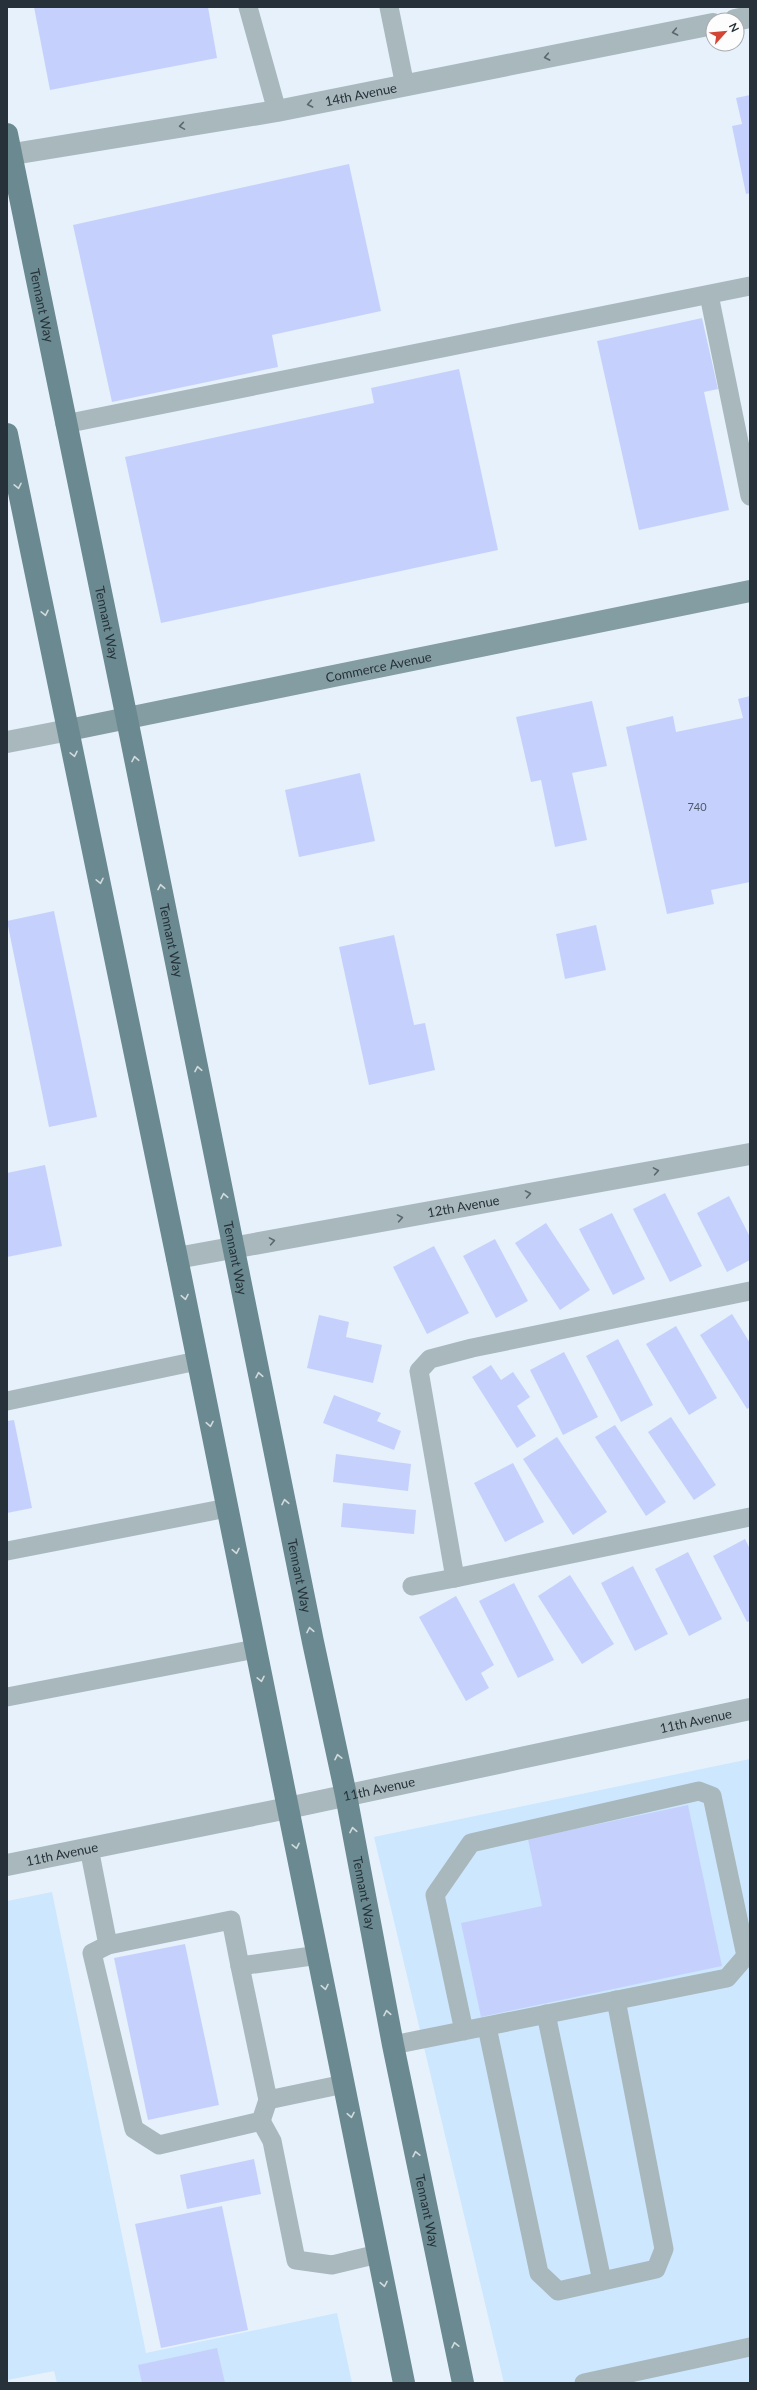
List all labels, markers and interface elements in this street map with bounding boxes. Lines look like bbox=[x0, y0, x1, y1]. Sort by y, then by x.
north arrow bbox=[705, 12, 745, 52]
text: N bbox=[727, 21, 742, 34]
one-way arrow bbox=[672, 27, 678, 36]
one-way arrow bbox=[544, 52, 550, 61]
street label: 14th Avenue bbox=[323, 79, 398, 109]
one-way arrow bbox=[307, 100, 313, 108]
one-way arrow bbox=[179, 122, 185, 130]
street label: Tennant Way bbox=[27, 267, 58, 344]
one-way arrow bbox=[13, 483, 21, 489]
street label: Tennant Way bbox=[92, 585, 123, 661]
one-way arrow bbox=[40, 610, 48, 616]
street label: Commerce Avenue bbox=[324, 648, 433, 685]
one-way arrow bbox=[69, 751, 78, 757]
one-way arrow bbox=[132, 756, 140, 762]
house number: 740 bbox=[687, 800, 707, 813]
one-way arrow bbox=[95, 878, 104, 885]
one-way arrow bbox=[158, 883, 166, 890]
street label: Tennant Way bbox=[156, 902, 187, 979]
one-way arrow bbox=[194, 1066, 202, 1072]
one-way arrow bbox=[653, 1167, 659, 1176]
one-way arrow bbox=[525, 1191, 531, 1199]
street label: 12th Avenue bbox=[426, 1192, 501, 1220]
one-way arrow bbox=[220, 1193, 228, 1199]
one-way arrow bbox=[397, 1214, 403, 1223]
street label: Tennant Way bbox=[220, 1220, 251, 1296]
one-way arrow bbox=[269, 1238, 275, 1246]
one-way arrow bbox=[180, 1293, 188, 1300]
one-way arrow bbox=[256, 1372, 264, 1378]
one-way arrow bbox=[206, 1421, 214, 1427]
one-way arrow bbox=[281, 1499, 290, 1505]
street label: Tennant Way bbox=[284, 1537, 315, 1614]
one-way arrow bbox=[231, 1548, 239, 1555]
one-way arrow bbox=[307, 1627, 315, 1633]
one-way arrow bbox=[257, 1676, 265, 1682]
street label: 11th Avenue bbox=[658, 1705, 733, 1736]
one-way arrow bbox=[334, 1754, 342, 1760]
street label: 11th Avenue bbox=[342, 1773, 416, 1804]
one-way arrow bbox=[349, 1827, 357, 1833]
street label: 11th Avenue bbox=[25, 1839, 99, 1869]
one-way arrow bbox=[292, 1843, 300, 1850]
street label: Tennant Way bbox=[350, 1855, 379, 1932]
one-way arrow bbox=[320, 1984, 329, 1991]
one-way arrow bbox=[383, 2010, 392, 2016]
one-way arrow bbox=[346, 2112, 354, 2118]
one-way arrow bbox=[412, 2151, 420, 2157]
street label: Tennant Way bbox=[412, 2173, 443, 2249]
one-way arrow bbox=[380, 2280, 388, 2287]
one-way arrow bbox=[451, 2342, 460, 2348]

